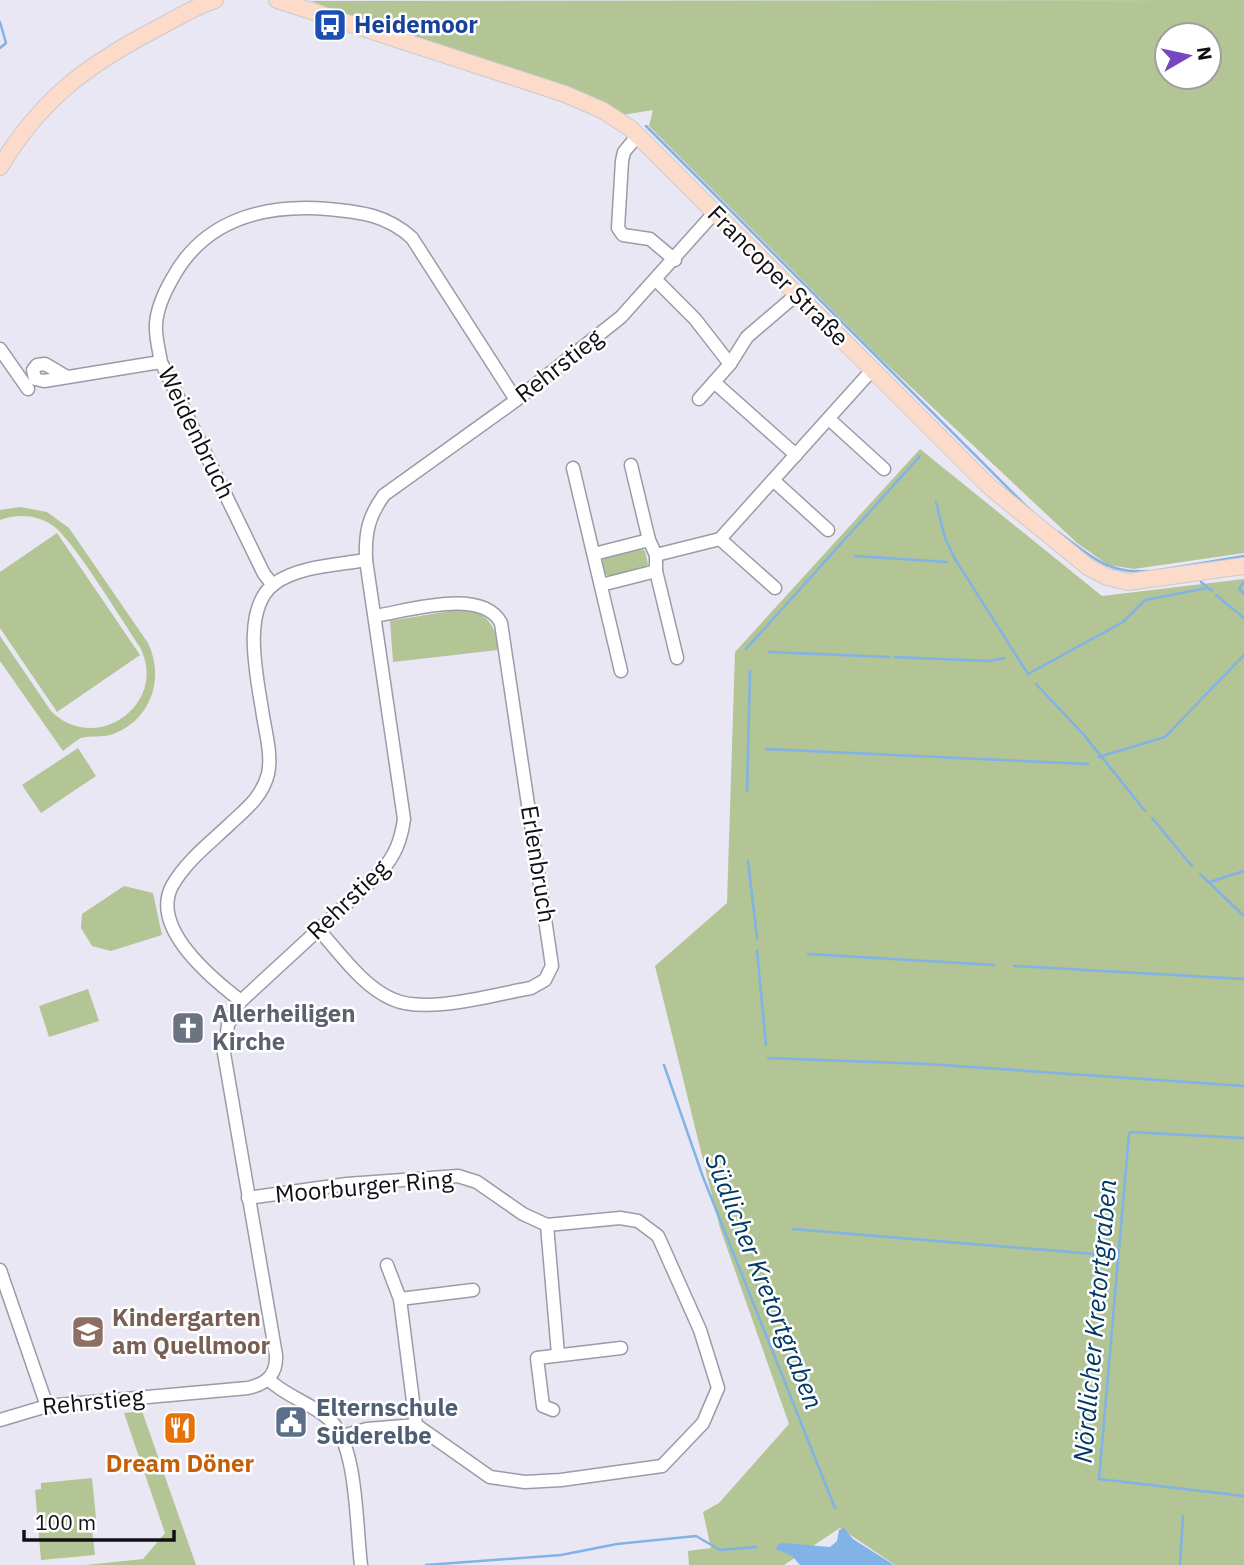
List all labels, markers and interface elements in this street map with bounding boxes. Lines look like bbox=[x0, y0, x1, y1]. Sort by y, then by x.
bus stop icon: Heidemoor bbox=[311, 6, 349, 44]
place label: Heidemoor bbox=[354, 8, 478, 40]
north arrow bbox=[1153, 21, 1223, 91]
text: N bbox=[1192, 45, 1218, 62]
street label: Francoper Straße bbox=[701, 198, 856, 353]
street label: Rehrstieg bbox=[508, 321, 609, 409]
street label: Weidenbruch bbox=[151, 361, 243, 504]
street label: Erlenbruch bbox=[514, 803, 564, 925]
street label: Rehrstieg bbox=[299, 852, 395, 946]
place label: Allerheiligen Kirche bbox=[212, 997, 356, 1057]
church icon: Allerheiligen Kirche bbox=[169, 1009, 207, 1047]
water label: Südlicher Kretortgraben bbox=[698, 1147, 832, 1414]
street label: Moorburger Ring bbox=[273, 1162, 455, 1210]
water label: Nördlicher Kretortgraben bbox=[1065, 1177, 1123, 1464]
place label: Kindergarten am Quellmoor bbox=[112, 1301, 271, 1361]
school or university icon: Kindergarten am Quellmoor bbox=[69, 1313, 107, 1351]
street label: Rehrstieg bbox=[40, 1380, 146, 1422]
place label: Elternschule Süderelbe bbox=[316, 1391, 458, 1451]
public building icon: Elternschule Süderelbe bbox=[272, 1403, 310, 1441]
restaurant icon: Dream Döner bbox=[161, 1409, 199, 1447]
place label: Dream Döner bbox=[106, 1447, 254, 1479]
scale bar bbox=[24, 1498, 175, 1542]
text: 100 m bbox=[35, 1508, 96, 1536]

